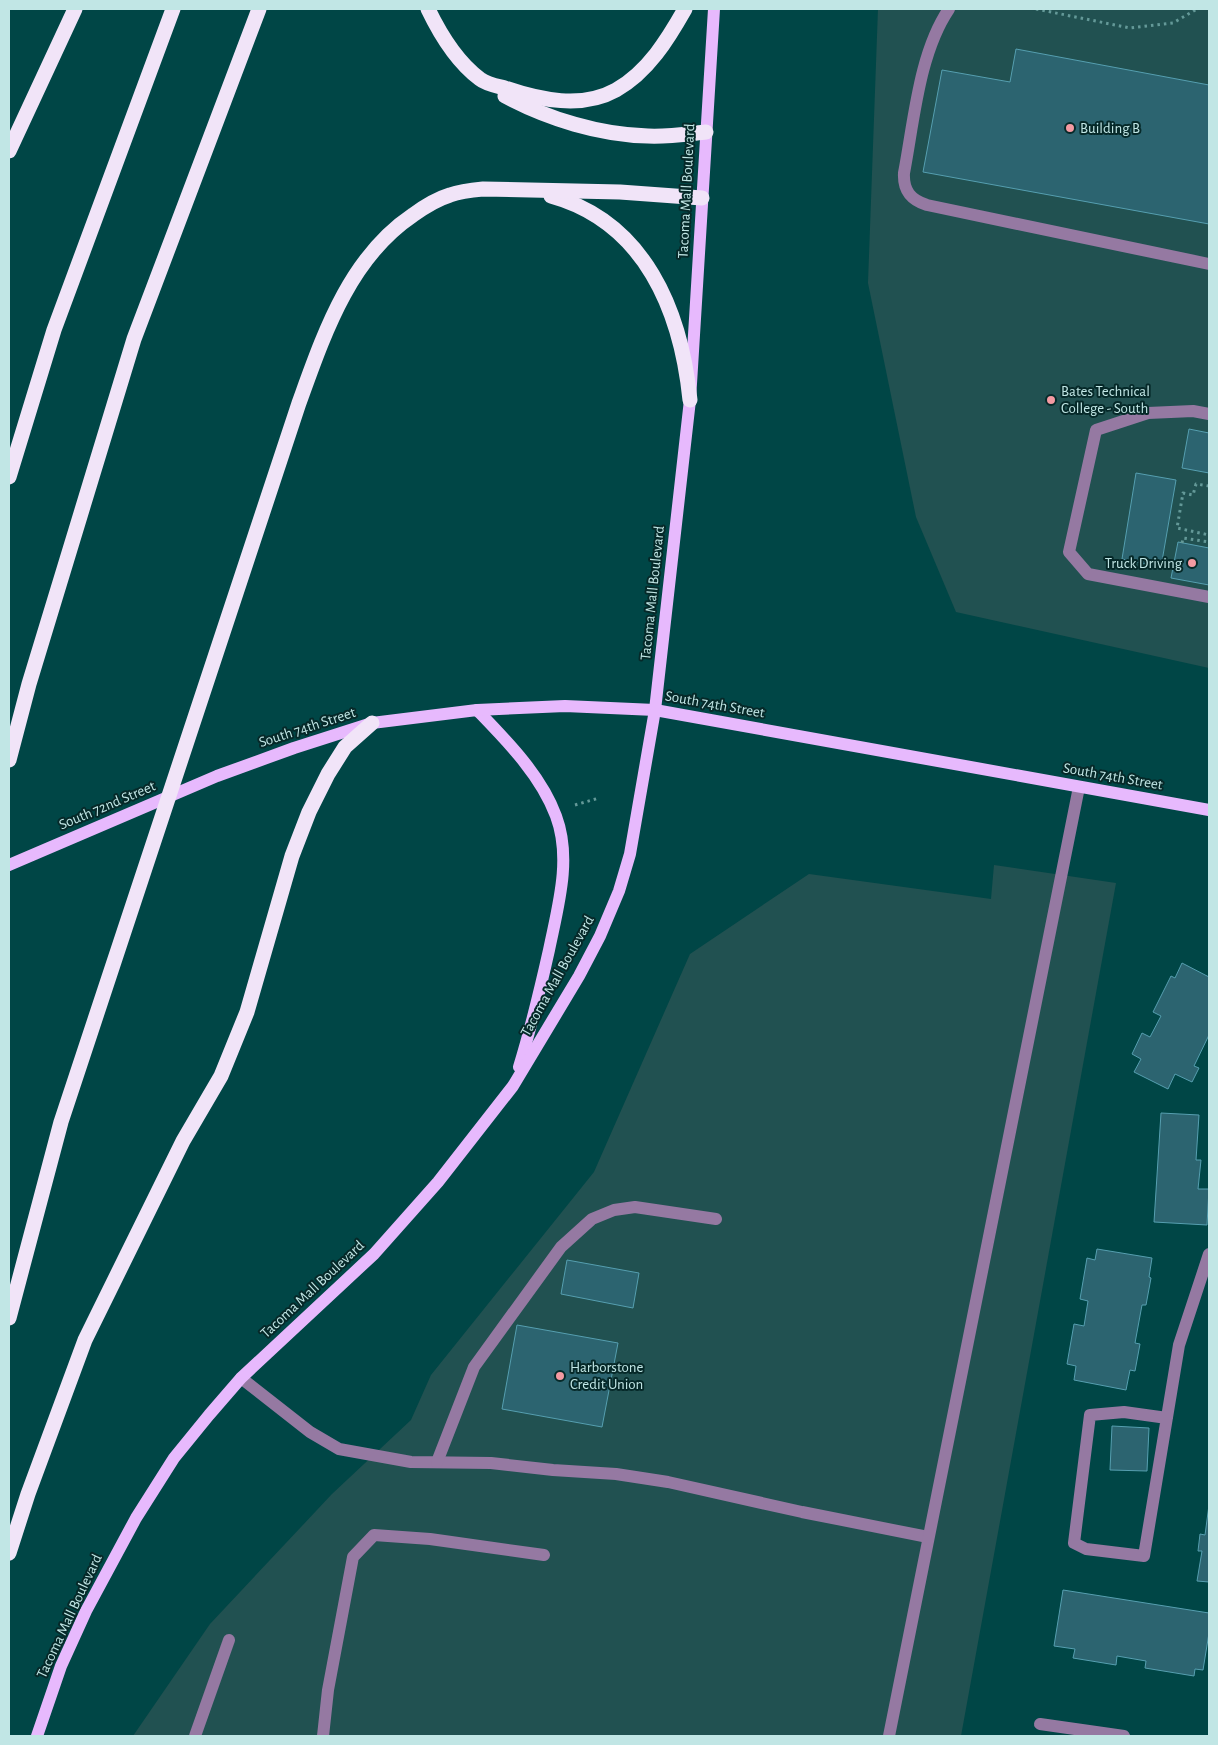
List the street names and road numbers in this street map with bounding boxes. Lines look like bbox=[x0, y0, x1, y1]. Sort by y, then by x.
street label: Tacoma Mall Boulevard bbox=[675, 123, 698, 259]
street label: Tacoma Mall Boulevard bbox=[638, 525, 667, 661]
street label: South 74th Street bbox=[664, 688, 766, 721]
street label: South 74th Street bbox=[257, 705, 358, 750]
street label: South 74th Street bbox=[1062, 760, 1164, 793]
street label: South 72nd Street bbox=[57, 778, 158, 833]
street label: Tacoma Mall Boulevard bbox=[518, 913, 597, 1039]
street label: Tacoma Mall Boulevard bbox=[258, 1238, 367, 1341]
street label: Tacoma Mall Boulevard bbox=[34, 1552, 105, 1681]

